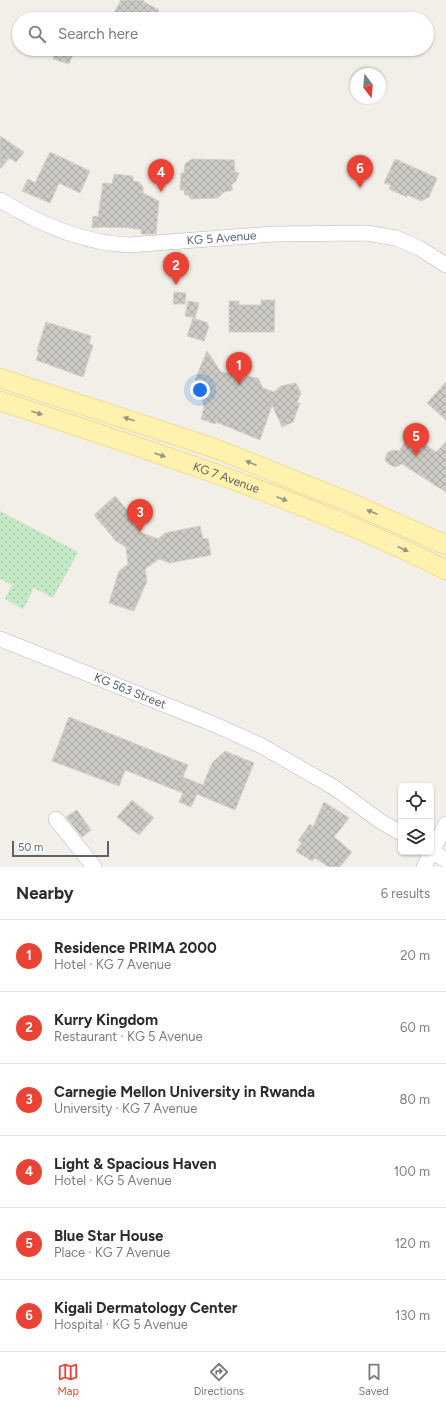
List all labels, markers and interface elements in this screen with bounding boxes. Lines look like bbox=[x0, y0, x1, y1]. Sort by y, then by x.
search box bbox=[12, 12, 434, 56]
icon: search bbox=[26, 23, 48, 45]
text: Search here bbox=[58, 25, 138, 43]
north arrow bbox=[350, 68, 386, 104]
pin: 6 bbox=[347, 155, 373, 188]
pin: 4 bbox=[148, 159, 174, 192]
street label: KG 5 Avenue bbox=[186, 228, 257, 248]
pin: 2 bbox=[163, 252, 189, 285]
pin: 1 bbox=[226, 352, 252, 385]
your location bbox=[190, 380, 210, 400]
one-way arrow bbox=[31, 411, 43, 417]
one-way arrow bbox=[123, 416, 135, 422]
pin: 5 bbox=[403, 423, 429, 456]
one-way arrow bbox=[155, 452, 167, 458]
street label: KG 7 Avenue bbox=[191, 459, 262, 496]
one-way arrow bbox=[246, 460, 257, 466]
one-way arrow bbox=[277, 497, 289, 503]
pin: 3 bbox=[127, 499, 153, 532]
one-way arrow bbox=[366, 508, 378, 515]
one-way arrow bbox=[397, 546, 409, 552]
street label: KG 563 Street bbox=[92, 670, 169, 712]
map controls bbox=[398, 783, 434, 855]
button: locate bbox=[398, 783, 434, 819]
button: layers bbox=[398, 819, 434, 855]
scale bar bbox=[12, 839, 109, 858]
text: 50 m bbox=[18, 841, 43, 854]
text: Nearby bbox=[16, 883, 74, 903]
text: 6 results bbox=[381, 886, 430, 901]
text: Residence PRIMA 2000 bbox=[54, 939, 217, 957]
text: 1 bbox=[26, 948, 32, 963]
text: 20 m bbox=[400, 948, 430, 963]
text: Hotel · KG 7 Avenue bbox=[54, 957, 171, 972]
text: Kurry Kingdom bbox=[54, 1011, 158, 1029]
text: 2 bbox=[25, 1020, 33, 1035]
text: 60 m bbox=[400, 1020, 430, 1035]
text: Restaurant · KG 5 Avenue bbox=[54, 1029, 203, 1044]
text: Carnegie Mellon University in Rwanda bbox=[54, 1083, 315, 1101]
text: 3 bbox=[25, 1092, 33, 1107]
text: 80 m bbox=[399, 1092, 430, 1107]
text: University · KG 7 Avenue bbox=[54, 1101, 197, 1116]
text: Light & Spacious Haven bbox=[54, 1155, 216, 1173]
text: 4 bbox=[25, 1164, 33, 1179]
text: 100 m bbox=[394, 1164, 430, 1179]
text: Hotel · KG 5 Avenue bbox=[54, 1173, 172, 1188]
text: Blue Star House bbox=[54, 1227, 163, 1245]
text: 5 bbox=[25, 1236, 33, 1251]
text: 120 m bbox=[395, 1236, 430, 1251]
text: Place · KG 7 Avenue bbox=[54, 1245, 170, 1260]
text: Kigali Dermatology Center bbox=[54, 1299, 238, 1317]
text: 6 bbox=[25, 1308, 33, 1323]
text: 130 m bbox=[395, 1308, 430, 1323]
text: Hospital · KG 5 Avenue bbox=[54, 1317, 188, 1332]
tab: Map bbox=[57, 1361, 79, 1398]
tab: Directions bbox=[194, 1361, 244, 1398]
tab: Saved bbox=[358, 1361, 389, 1398]

